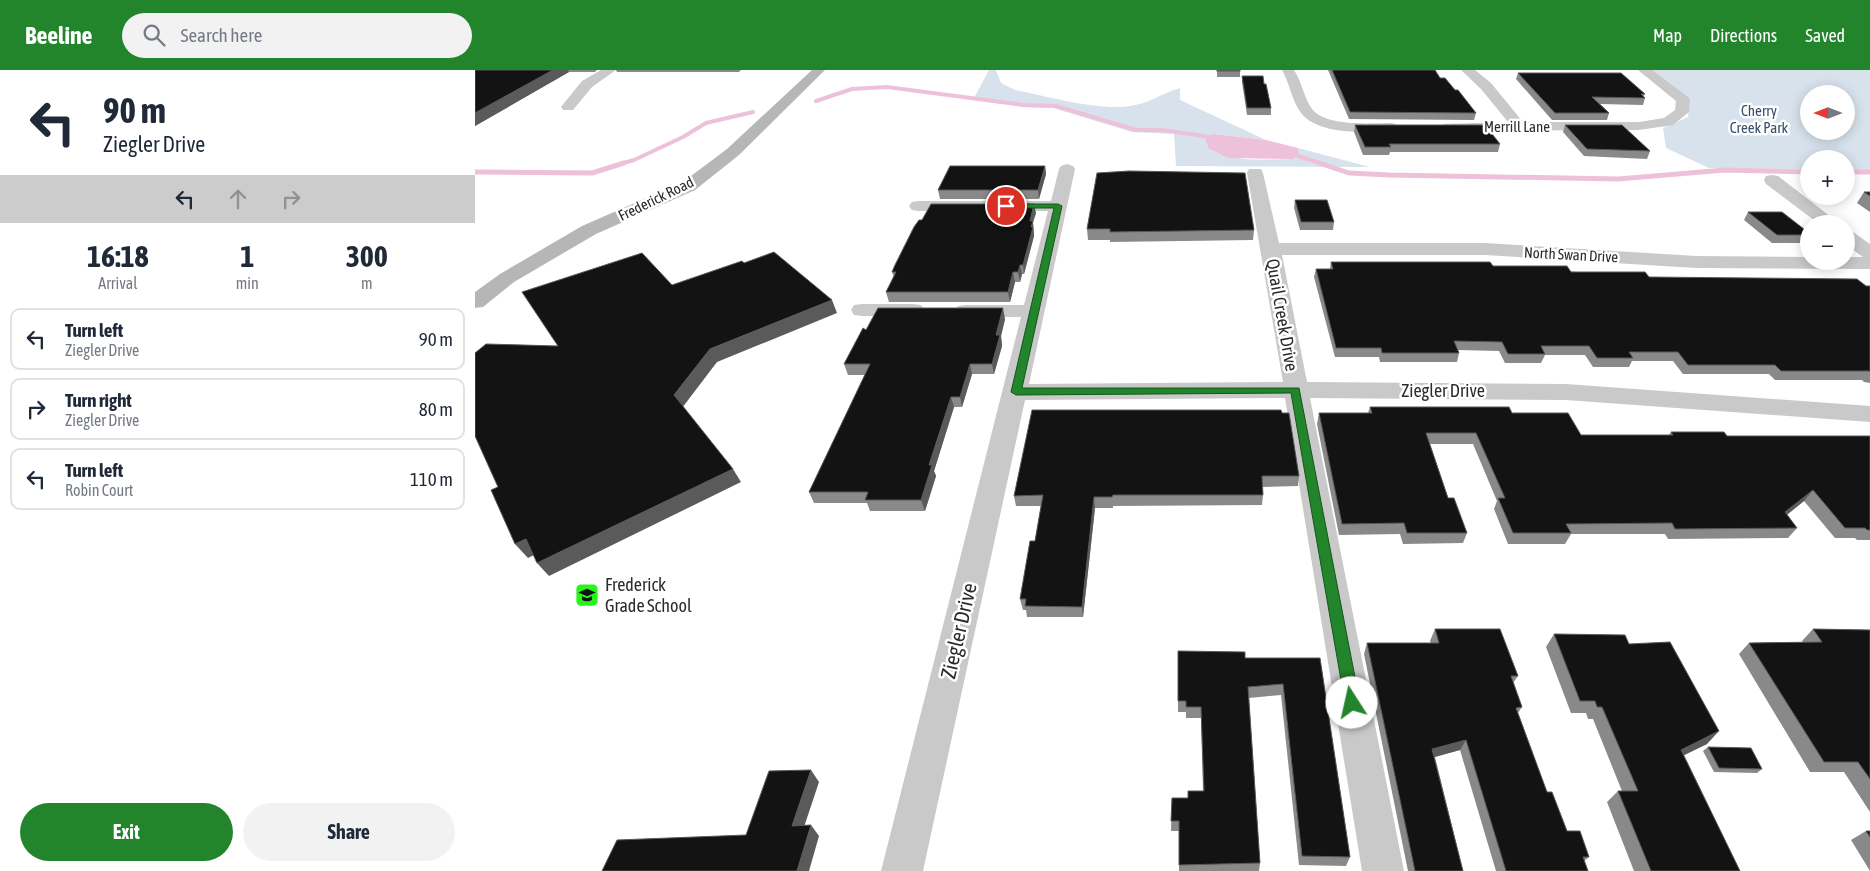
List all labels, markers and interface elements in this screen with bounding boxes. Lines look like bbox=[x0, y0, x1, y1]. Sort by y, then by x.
search box bbox=[122, 13, 472, 58]
icon: search bbox=[140, 21, 168, 49]
text: Beeline bbox=[25, 22, 92, 49]
text: Search here bbox=[180, 24, 262, 46]
text: Map bbox=[1653, 25, 1682, 46]
text: Directions bbox=[1710, 25, 1777, 46]
text: Saved bbox=[1805, 25, 1845, 46]
north arrow bbox=[1800, 85, 1855, 140]
map controls bbox=[1800, 85, 1855, 270]
icon: left bbox=[20, 90, 85, 155]
text: 90 m bbox=[103, 90, 166, 130]
park label: Cherry Creek Park bbox=[1730, 102, 1789, 136]
street label: Merrill Lane bbox=[1484, 118, 1550, 135]
text: Ziegler Drive bbox=[103, 131, 205, 157]
button: + bbox=[1800, 150, 1855, 205]
street label: Frederick Road bbox=[615, 173, 696, 224]
icon: left bbox=[171, 185, 199, 213]
icon: ahead bbox=[224, 185, 252, 213]
icon: right bbox=[277, 185, 305, 213]
pin bbox=[985, 185, 1027, 227]
icon: arrive bbox=[992, 192, 1020, 220]
button: − bbox=[1800, 215, 1855, 270]
text: 16:18 bbox=[87, 239, 149, 273]
text: 1 bbox=[240, 239, 254, 273]
text: 300 bbox=[346, 239, 388, 273]
street label: North Swan Drive bbox=[1524, 244, 1619, 265]
street label: Quail Creek Drive bbox=[1262, 257, 1303, 373]
text: Arrival bbox=[98, 274, 137, 292]
text: min bbox=[236, 274, 259, 292]
text: m bbox=[361, 274, 373, 292]
text: Turn left bbox=[65, 319, 123, 341]
icon: left bbox=[22, 325, 50, 353]
text: 90 m bbox=[419, 328, 453, 350]
text: Ziegler Drive bbox=[65, 341, 139, 359]
street label: Ziegler Drive bbox=[1401, 380, 1485, 401]
text: Turn right bbox=[65, 389, 132, 411]
icon: right bbox=[22, 395, 50, 423]
text: 80 m bbox=[419, 398, 453, 420]
text: Ziegler Drive bbox=[65, 411, 139, 429]
text: Turn left bbox=[65, 459, 123, 481]
icon: left bbox=[22, 465, 50, 493]
text: 110 m bbox=[410, 468, 453, 490]
text: Robin Court bbox=[65, 481, 133, 499]
place label: Frederick Grade School bbox=[605, 574, 692, 616]
street label: Ziegler Drive bbox=[935, 581, 981, 681]
school or university icon: Frederick Grade School bbox=[574, 582, 600, 608]
position arrow bbox=[1325, 676, 1377, 728]
button: Exit bbox=[20, 803, 233, 861]
button: Share bbox=[243, 803, 455, 861]

